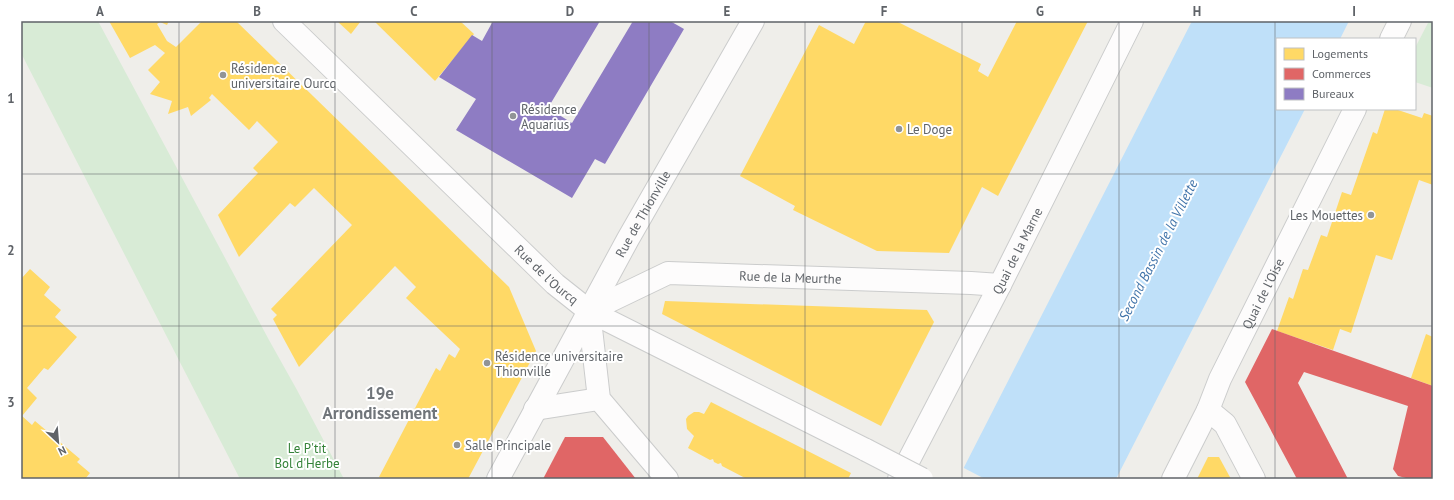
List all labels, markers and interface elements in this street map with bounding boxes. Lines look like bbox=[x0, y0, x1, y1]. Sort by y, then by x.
text: A bbox=[96, 3, 104, 20]
text: B bbox=[253, 3, 261, 20]
text: C bbox=[410, 3, 418, 20]
text: D bbox=[566, 3, 574, 20]
text: E bbox=[724, 3, 731, 20]
text: F bbox=[881, 3, 888, 20]
text: G bbox=[1036, 3, 1044, 20]
text: H bbox=[1193, 3, 1201, 20]
text: I bbox=[1352, 3, 1356, 20]
legend bbox=[1276, 38, 1416, 110]
text: Logements bbox=[1312, 46, 1368, 61]
place label: Résidence universitaire Ourcq bbox=[231, 60, 336, 92]
text: Commerces bbox=[1312, 66, 1371, 81]
marker: Résidence universitaire Ourcq bbox=[218, 70, 228, 80]
text: Bureaux bbox=[1312, 86, 1354, 101]
text: 1 bbox=[7, 90, 15, 107]
place label: Résidence Aquarius bbox=[521, 101, 577, 133]
marker: Résidence Aquarius bbox=[508, 111, 518, 121]
place label: Le Doge bbox=[907, 121, 952, 138]
marker: Le Doge bbox=[894, 124, 904, 134]
street label: Rue de Thionville bbox=[611, 167, 674, 260]
water label: Second Bassin de la Villette bbox=[1114, 176, 1202, 324]
street label: Quai de la Marne bbox=[988, 204, 1046, 297]
place label: Les Mouettes bbox=[1290, 207, 1363, 224]
marker: Les Mouettes bbox=[1366, 210, 1376, 220]
street label: Rue de l'Ourcq bbox=[511, 241, 582, 308]
text: 2 bbox=[7, 242, 15, 259]
street label: Quai de l'Oise bbox=[1238, 255, 1287, 332]
street label: Rue de la Meurthe bbox=[739, 267, 842, 287]
place label: Résidence universitaire Thionville bbox=[495, 348, 623, 380]
marker: Résidence universitaire Thionville bbox=[482, 358, 492, 368]
district label: 19e Arrondissement bbox=[323, 382, 437, 424]
text: 3 bbox=[7, 394, 15, 411]
north arrow bbox=[38, 422, 78, 462]
place label: Salle Principale bbox=[465, 437, 551, 454]
park label: Le P'tit Bol d'Herbe bbox=[274, 440, 340, 472]
marker: Salle Principale bbox=[452, 440, 462, 450]
text: N bbox=[56, 443, 69, 459]

